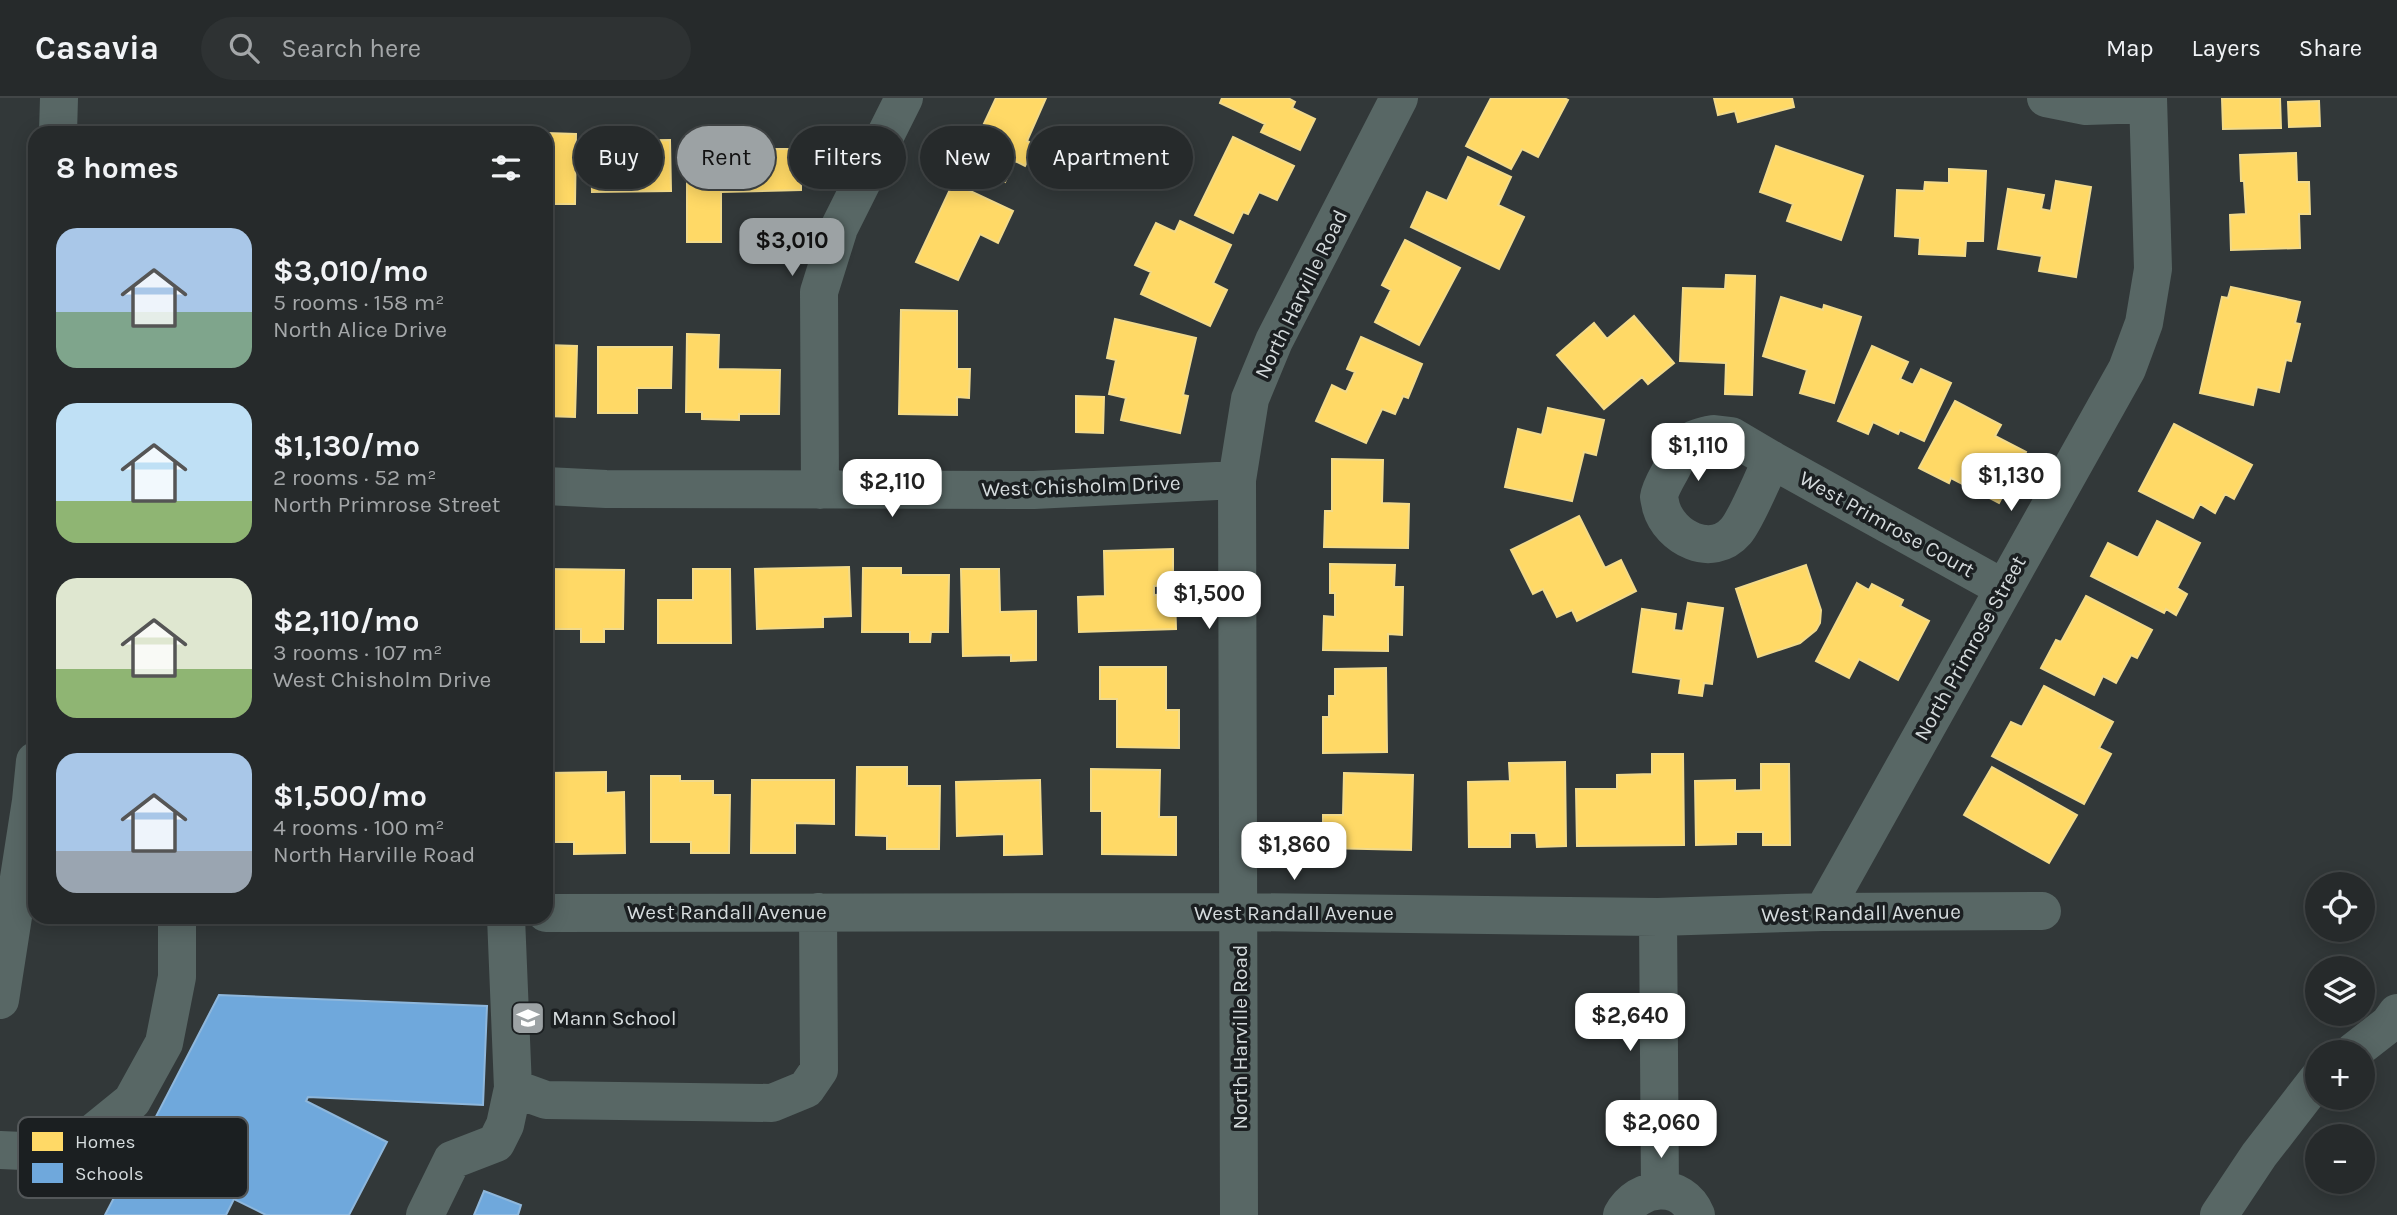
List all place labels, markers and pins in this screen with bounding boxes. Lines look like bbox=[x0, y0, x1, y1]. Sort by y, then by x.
pin: $3,010 bbox=[735, 218, 849, 278]
pin: $1,110 bbox=[1641, 424, 1755, 483]
pin: $1,130 bbox=[1954, 454, 2068, 513]
pin: $2,110 bbox=[835, 460, 949, 519]
pin: $1,500 bbox=[1152, 572, 1266, 631]
pin: $1,860 bbox=[1237, 822, 1351, 882]
pin: $2,640 bbox=[1573, 993, 1687, 1053]
school or university icon: Mann School bbox=[509, 999, 547, 1037]
place label: Mann School bbox=[552, 1006, 677, 1030]
pin: $2,060 bbox=[1604, 1100, 1718, 1160]

